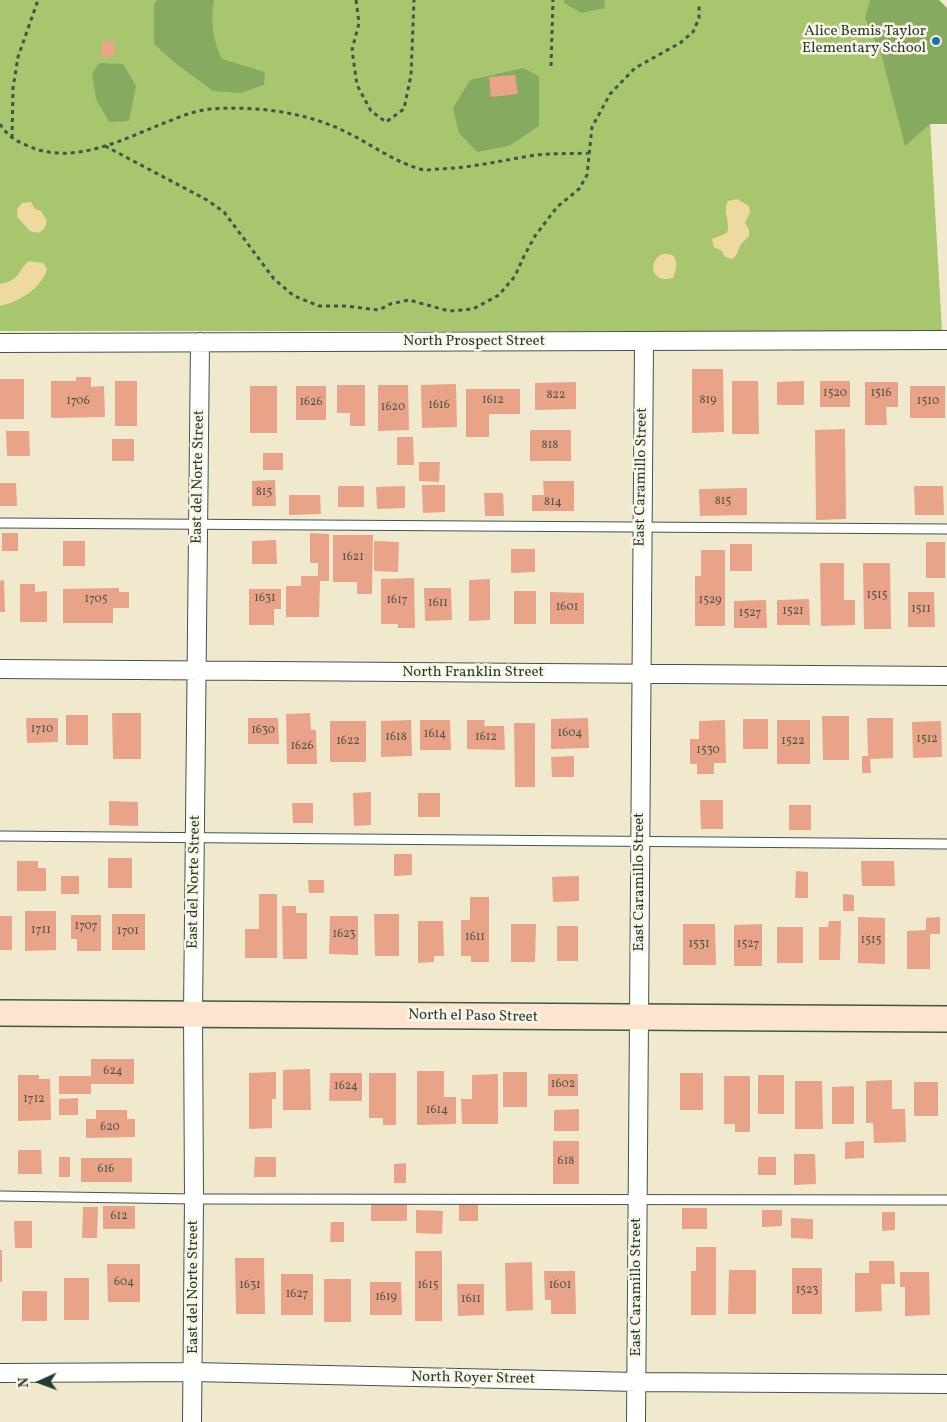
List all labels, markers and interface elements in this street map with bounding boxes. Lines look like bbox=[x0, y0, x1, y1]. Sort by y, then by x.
place label: Alice Bemis Taylor Elementary School bbox=[802, 23, 926, 58]
marker: Alice Bemis Taylor Elementary School bbox=[930, 35, 942, 47]
street label: North Prospect Street bbox=[403, 333, 545, 351]
house number: 1520 bbox=[823, 387, 847, 401]
house number: 1516 bbox=[870, 387, 892, 401]
house number: 822 bbox=[547, 389, 565, 403]
house number: 1612 bbox=[482, 394, 504, 408]
house number: 819 bbox=[700, 394, 716, 408]
house number: 1706 bbox=[66, 395, 90, 409]
house number: 1510 bbox=[917, 395, 939, 409]
house number: 1626 bbox=[299, 396, 323, 410]
house number: 1616 bbox=[428, 399, 450, 413]
house number: 1620 bbox=[381, 401, 405, 415]
street label: East Caramillo Street bbox=[632, 407, 652, 547]
street label: East del Norte Street bbox=[189, 410, 209, 544]
house number: 818 bbox=[542, 439, 558, 453]
house number: 815 bbox=[256, 486, 272, 500]
house number: 815 bbox=[715, 495, 731, 509]
house number: 814 bbox=[544, 496, 562, 510]
house number: 1621 bbox=[342, 551, 364, 565]
house number: 1515 bbox=[867, 589, 887, 603]
house number: 1631 bbox=[254, 592, 276, 606]
house number: 1705 bbox=[85, 593, 107, 607]
house number: 1617 bbox=[386, 594, 408, 608]
house number: 1529 bbox=[699, 594, 721, 608]
house number: 1611 bbox=[428, 597, 448, 611]
house number: 1601 bbox=[556, 601, 578, 615]
house number: 1511 bbox=[911, 603, 931, 617]
house number: 1521 bbox=[782, 605, 804, 619]
house number: 1527 bbox=[739, 607, 761, 621]
street label: North Franklin Street bbox=[402, 664, 544, 682]
house number: 1710 bbox=[31, 723, 53, 737]
house number: 1630 bbox=[251, 724, 275, 738]
house number: 1604 bbox=[558, 727, 582, 741]
house number: 1614 bbox=[424, 728, 446, 742]
house number: 1618 bbox=[385, 731, 407, 745]
house number: 1612 bbox=[475, 731, 497, 745]
house number: 1512 bbox=[916, 733, 938, 747]
house number: 1622 bbox=[336, 735, 360, 749]
house number: 1522 bbox=[781, 735, 805, 749]
house number: 1626 bbox=[290, 740, 314, 754]
house number: 1530 bbox=[696, 744, 720, 758]
street label: East Caramillo Street bbox=[631, 812, 649, 952]
street label: East del Norte Street bbox=[185, 815, 205, 949]
house number: 1707 bbox=[74, 920, 98, 934]
house number: 1711 bbox=[31, 924, 51, 938]
house number: 1701 bbox=[117, 925, 139, 939]
house number: 1623 bbox=[333, 928, 355, 942]
house number: 1611 bbox=[465, 931, 485, 945]
house number: 1515 bbox=[861, 934, 881, 948]
house number: 1531 bbox=[688, 938, 710, 952]
house number: 1527 bbox=[737, 938, 759, 952]
street label: North el Paso Street bbox=[408, 1007, 538, 1027]
house number: 624 bbox=[103, 1065, 123, 1079]
house number: 1602 bbox=[551, 1078, 575, 1092]
house number: 1624 bbox=[334, 1080, 358, 1094]
house number: 1712 bbox=[23, 1093, 45, 1107]
house number: 1614 bbox=[426, 1104, 448, 1118]
house number: 620 bbox=[100, 1121, 120, 1135]
house number: 618 bbox=[558, 1155, 574, 1169]
house number: 616 bbox=[98, 1163, 114, 1177]
house number: 612 bbox=[110, 1210, 128, 1224]
street label: East Caramillo Street bbox=[628, 1217, 646, 1357]
street label: East del Norte Street bbox=[185, 1220, 203, 1354]
house number: 604 bbox=[114, 1276, 134, 1290]
house number: 1631 bbox=[239, 1279, 261, 1293]
house number: 1615 bbox=[417, 1279, 439, 1293]
house number: 1601 bbox=[549, 1279, 571, 1293]
house number: 1523 bbox=[796, 1284, 818, 1298]
house number: 1627 bbox=[286, 1288, 308, 1302]
house number: 1619 bbox=[375, 1291, 397, 1305]
house number: 1611 bbox=[461, 1293, 481, 1307]
north arrow bbox=[15, 1357, 65, 1407]
street label: North Royer Street bbox=[411, 1369, 535, 1389]
text: N bbox=[15, 1377, 34, 1388]

